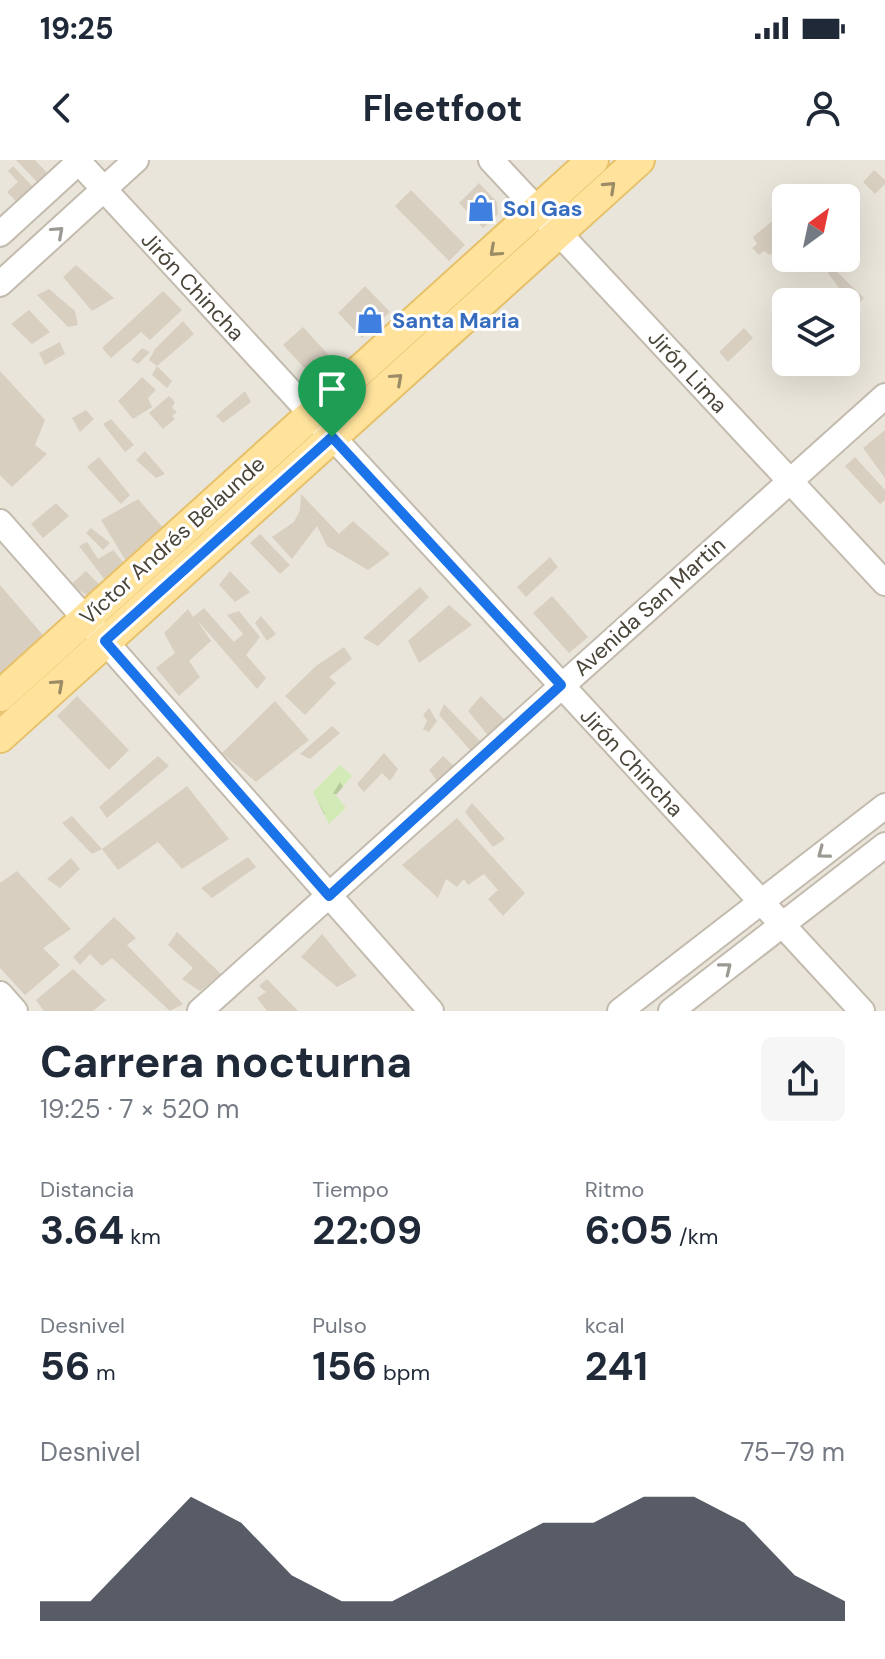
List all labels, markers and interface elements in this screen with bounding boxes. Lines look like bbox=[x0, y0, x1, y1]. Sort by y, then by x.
text: 19:25 bbox=[40, 9, 114, 48]
text: Fleetfoot bbox=[363, 85, 522, 132]
icon: back bbox=[40, 86, 84, 130]
icon: person bbox=[801, 86, 845, 130]
one-way arrow bbox=[601, 182, 616, 196]
north arrow bbox=[772, 184, 860, 272]
map controls bbox=[772, 184, 860, 376]
shop icon: Sol Gas bbox=[466, 193, 496, 223]
place label: Sol Gas bbox=[503, 194, 582, 223]
street label: Jirón Chincha bbox=[135, 226, 251, 347]
one-way arrow bbox=[48, 227, 63, 241]
one-way arrow bbox=[489, 241, 504, 255]
button: layers bbox=[772, 288, 860, 376]
shop icon: Santa Maria bbox=[355, 305, 385, 335]
place label: Santa Maria bbox=[392, 306, 520, 335]
street label: Jirón Lima bbox=[642, 323, 734, 419]
pin bbox=[298, 355, 366, 437]
icon: arrive bbox=[310, 367, 354, 411]
one-way arrow bbox=[387, 375, 402, 389]
street label: Víctor Andrés Belaunde bbox=[74, 449, 271, 631]
street label: Avenida San Martin bbox=[567, 530, 731, 682]
one-way arrow bbox=[48, 680, 63, 694]
street label: Jirón Chincha bbox=[574, 702, 690, 823]
one-way arrow bbox=[817, 843, 832, 857]
one-way arrow bbox=[717, 963, 732, 977]
text: Carrera nocturna bbox=[40, 1033, 412, 1091]
button: share bbox=[761, 1037, 845, 1121]
text: 19:25 · 7 × 520 m bbox=[40, 1092, 240, 1126]
text: Distancia bbox=[40, 1175, 134, 1204]
text: Tiempo bbox=[312, 1175, 389, 1204]
text: Ritmo bbox=[585, 1175, 644, 1204]
text: 3.64 bbox=[40, 1204, 124, 1256]
text: 22:09 bbox=[312, 1204, 422, 1256]
text: 6:05 bbox=[585, 1204, 673, 1256]
text: km bbox=[124, 1222, 161, 1251]
text: /km bbox=[673, 1222, 718, 1251]
text: Desnivel bbox=[40, 1311, 125, 1340]
text: Pulso bbox=[312, 1311, 367, 1340]
text: kcal bbox=[585, 1311, 624, 1340]
text: 56 bbox=[40, 1340, 90, 1392]
text: 156 bbox=[312, 1340, 377, 1392]
text: 241 bbox=[585, 1340, 648, 1392]
text: m bbox=[90, 1358, 116, 1387]
text: bpm bbox=[377, 1358, 430, 1387]
text: Desnivel bbox=[40, 1435, 141, 1469]
text: 75–79 m bbox=[741, 1435, 845, 1469]

